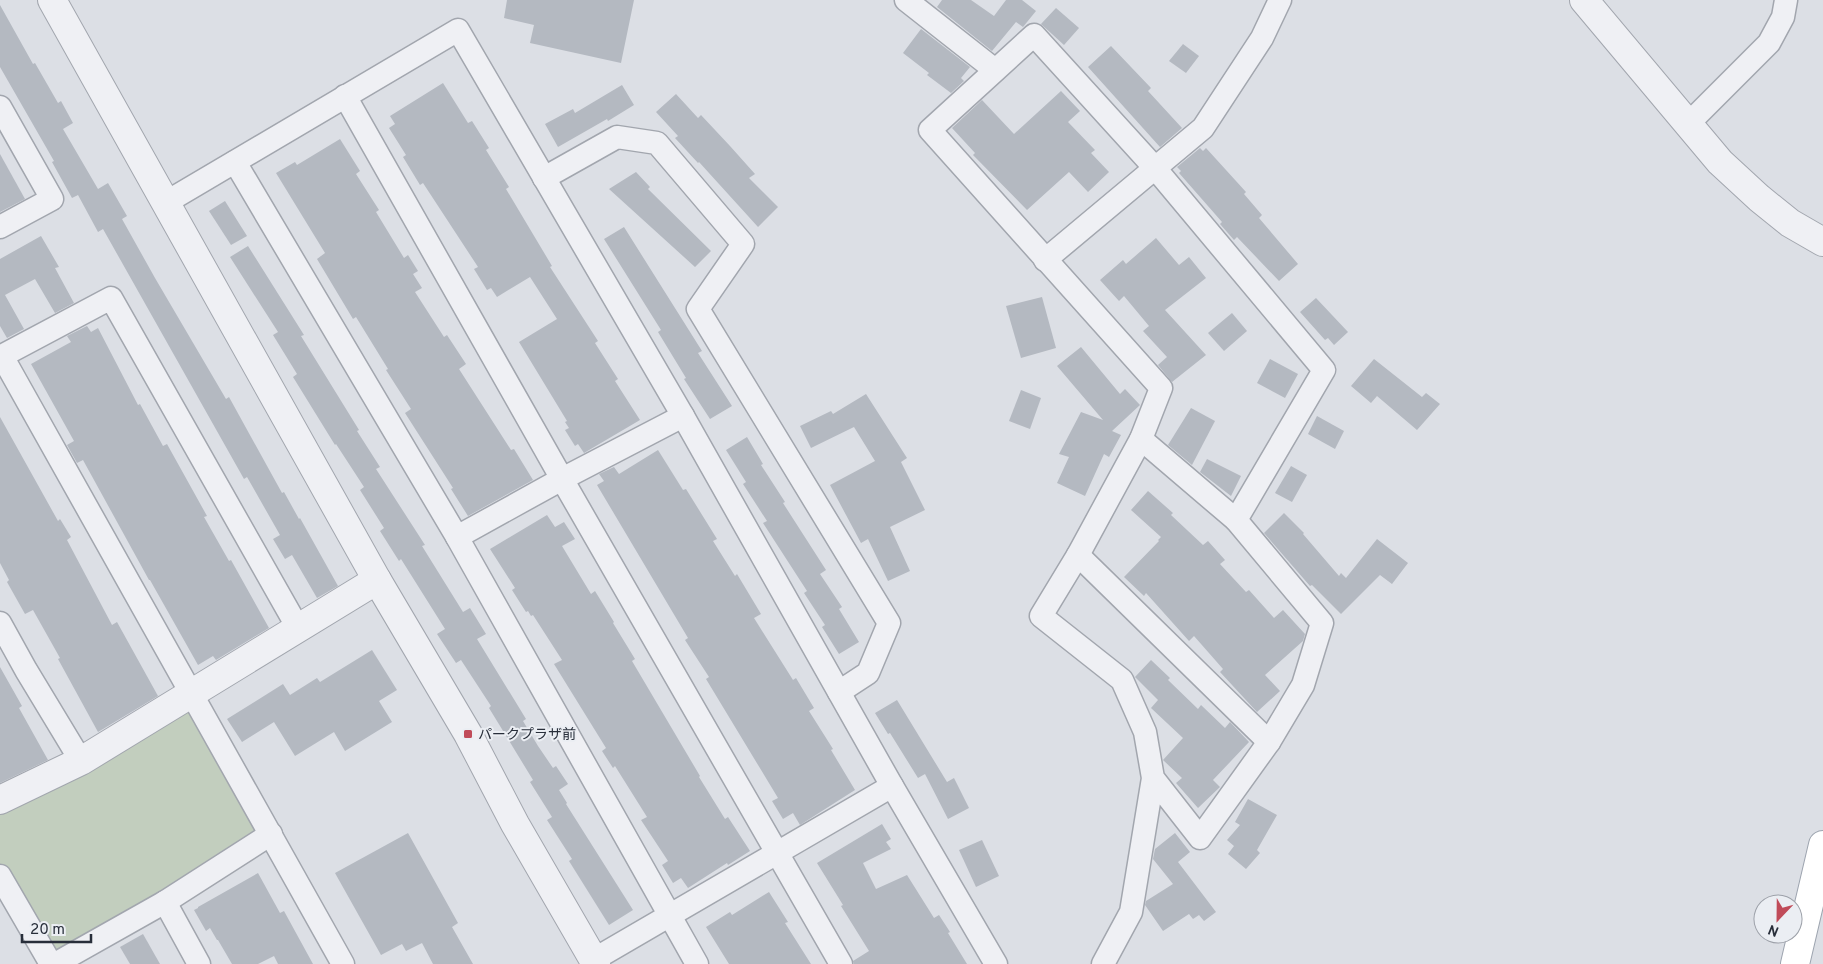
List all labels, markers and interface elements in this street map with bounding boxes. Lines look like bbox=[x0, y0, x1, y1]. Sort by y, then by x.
place label: パークプラザ前 bbox=[478, 726, 576, 744]
marker: パークプラザ前 bbox=[462, 728, 474, 740]
north arrow bbox=[1753, 894, 1803, 944]
scale bar bbox=[22, 912, 91, 944]
text: N bbox=[1766, 920, 1782, 939]
text: 20 m bbox=[30, 921, 65, 940]

